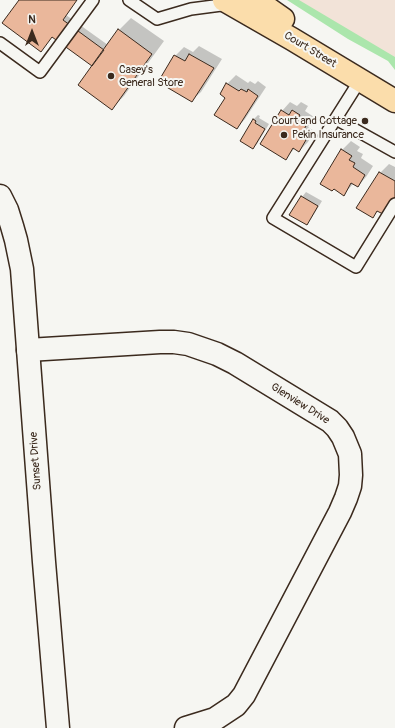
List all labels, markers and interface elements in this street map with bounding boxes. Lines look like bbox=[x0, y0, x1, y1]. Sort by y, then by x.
north arrow bbox=[12, 12, 52, 52]
text: N bbox=[28, 13, 36, 26]
street label: Court Street bbox=[281, 29, 339, 71]
place label: Casey's General Store bbox=[119, 63, 183, 89]
marker: Casey's General Store bbox=[106, 71, 116, 81]
place label: Court and Cottage bbox=[272, 114, 357, 128]
marker: Court and Cottage bbox=[360, 116, 370, 126]
place label: Pekin Insurance bbox=[292, 128, 364, 142]
marker: Pekin Insurance bbox=[279, 130, 289, 140]
street label: Glenview Drive bbox=[268, 381, 332, 427]
street label: Sunset Drive bbox=[27, 431, 45, 491]

